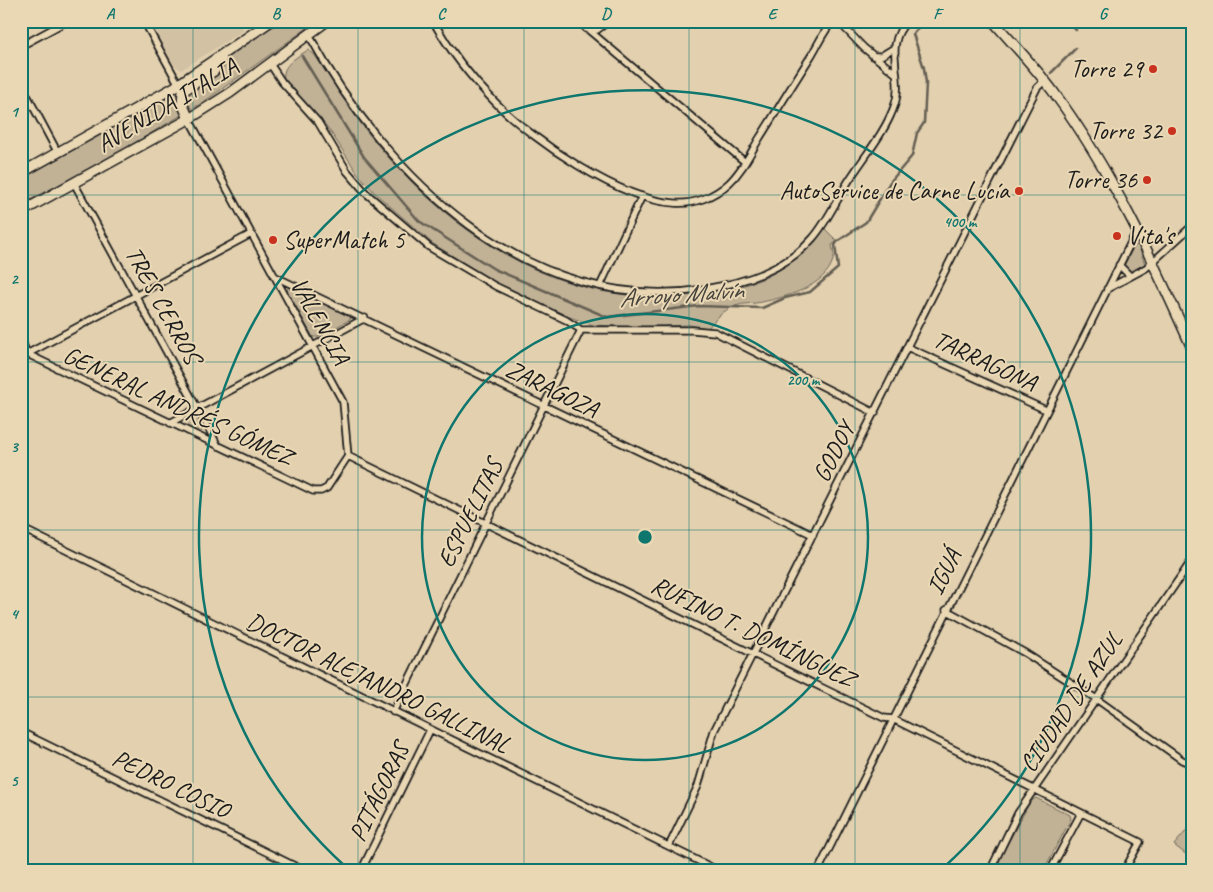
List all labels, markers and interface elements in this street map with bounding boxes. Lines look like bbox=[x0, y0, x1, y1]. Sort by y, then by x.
text: A bbox=[106, 4, 116, 24]
text: B bbox=[272, 4, 282, 24]
text: C bbox=[437, 4, 447, 24]
text: D bbox=[601, 4, 612, 24]
text: E bbox=[768, 4, 779, 24]
text: F bbox=[933, 4, 944, 24]
text: G bbox=[1099, 4, 1109, 24]
street label: AVENIDA ITALIA bbox=[90, 50, 244, 160]
place label: Torre 29 bbox=[1070, 53, 1145, 85]
marker: Torre 29 bbox=[1147, 63, 1159, 75]
text: 1 bbox=[10, 102, 19, 122]
place label: Torre 32 bbox=[1089, 115, 1164, 147]
marker: Torre 32 bbox=[1166, 125, 1178, 137]
place label: Torre 36 bbox=[1064, 164, 1138, 196]
marker: Torre 36 bbox=[1141, 174, 1153, 186]
place label: AutoService de Carne Lucía bbox=[780, 175, 1011, 207]
marker: AutoService de Carne Lucía bbox=[1013, 185, 1025, 197]
text: 400 m bbox=[944, 213, 978, 232]
place label: Vita's bbox=[1127, 220, 1176, 252]
place label: SuperMatch 5 bbox=[283, 224, 406, 256]
marker: Vita's bbox=[1111, 230, 1123, 242]
marker: SuperMatch 5 bbox=[267, 234, 279, 246]
street label: TRES CERROS bbox=[118, 241, 211, 373]
text: 2 bbox=[10, 269, 19, 289]
street label: VALENCIA bbox=[283, 272, 358, 371]
water label: Arroyo Malvín bbox=[618, 273, 746, 315]
street label: TARRAGONA bbox=[928, 323, 1043, 399]
street label: GENERAL ANDRÉS GÓMEZ bbox=[58, 339, 302, 475]
street label: ZARAGOZA bbox=[500, 353, 605, 426]
text: 200 m bbox=[787, 371, 821, 390]
street label: GODOY bbox=[805, 414, 864, 487]
text: 3 bbox=[10, 437, 19, 457]
street label: ESPUELITAS bbox=[430, 451, 511, 572]
centre of rings bbox=[636, 528, 654, 546]
street label: IGUÁ bbox=[919, 541, 970, 600]
street label: RUFINO T. DOMÍNGUEZ bbox=[646, 569, 864, 697]
text: 4 bbox=[10, 604, 19, 624]
street label: DOCTOR ALEJANDRO GALLINAL bbox=[241, 605, 515, 761]
street label: CIUDAD DE AZUL bbox=[1012, 625, 1130, 778]
street label: PITÁGORAS bbox=[341, 734, 418, 847]
street label: PEDRO COSIO bbox=[107, 742, 237, 827]
text: 5 bbox=[11, 771, 20, 791]

